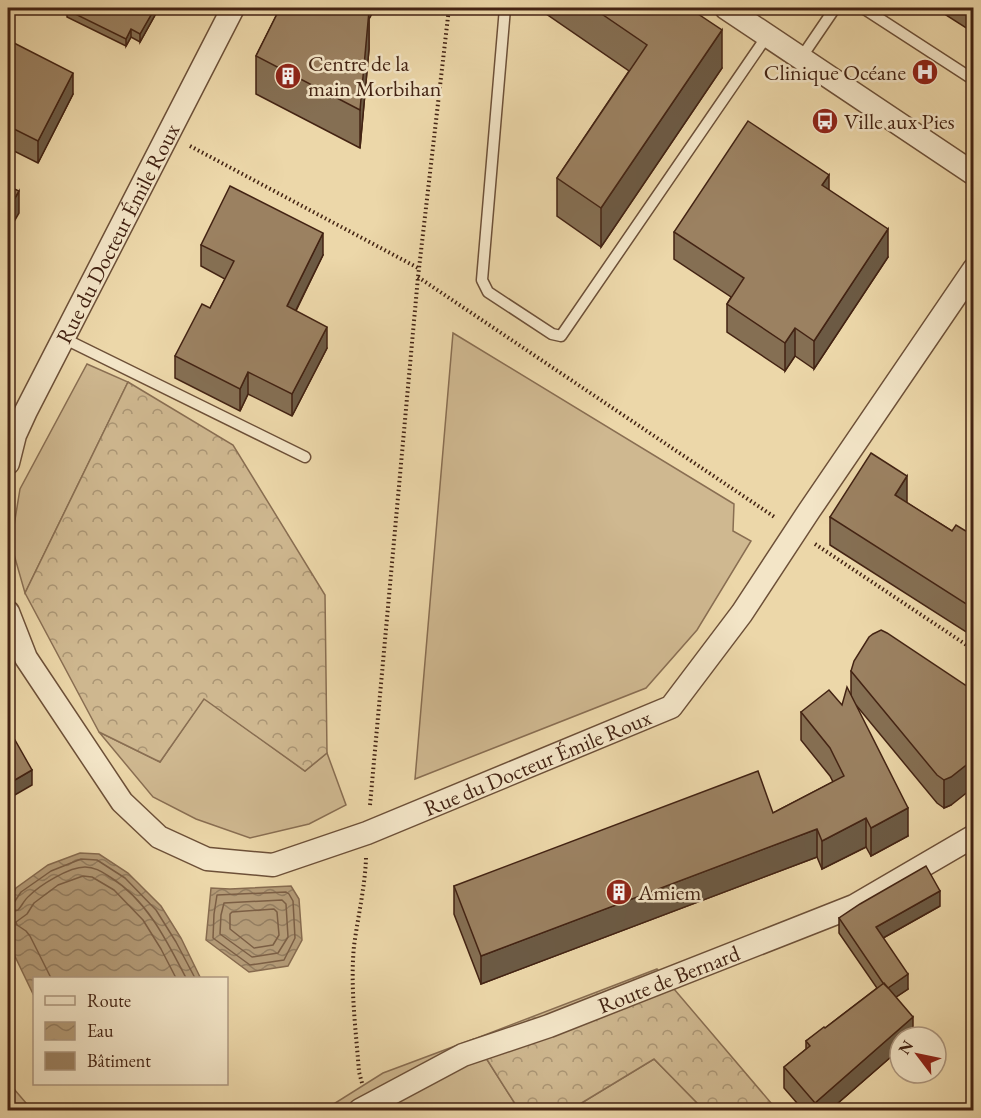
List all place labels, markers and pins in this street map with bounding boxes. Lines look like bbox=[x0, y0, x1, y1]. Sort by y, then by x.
place label: Centre de la main Morbihan bbox=[308, 49, 442, 103]
hospital icon: Clinique Océane bbox=[910, 57, 940, 87]
place label: Clinique Océane bbox=[764, 58, 906, 87]
building icon: Centre de la main Morbihan bbox=[273, 61, 303, 91]
bus stop icon: Ville aux Pies bbox=[810, 106, 840, 136]
place label: Ville aux Pies bbox=[844, 107, 955, 136]
building icon: Amiem bbox=[604, 877, 634, 907]
place label: Amiem bbox=[637, 878, 701, 907]

